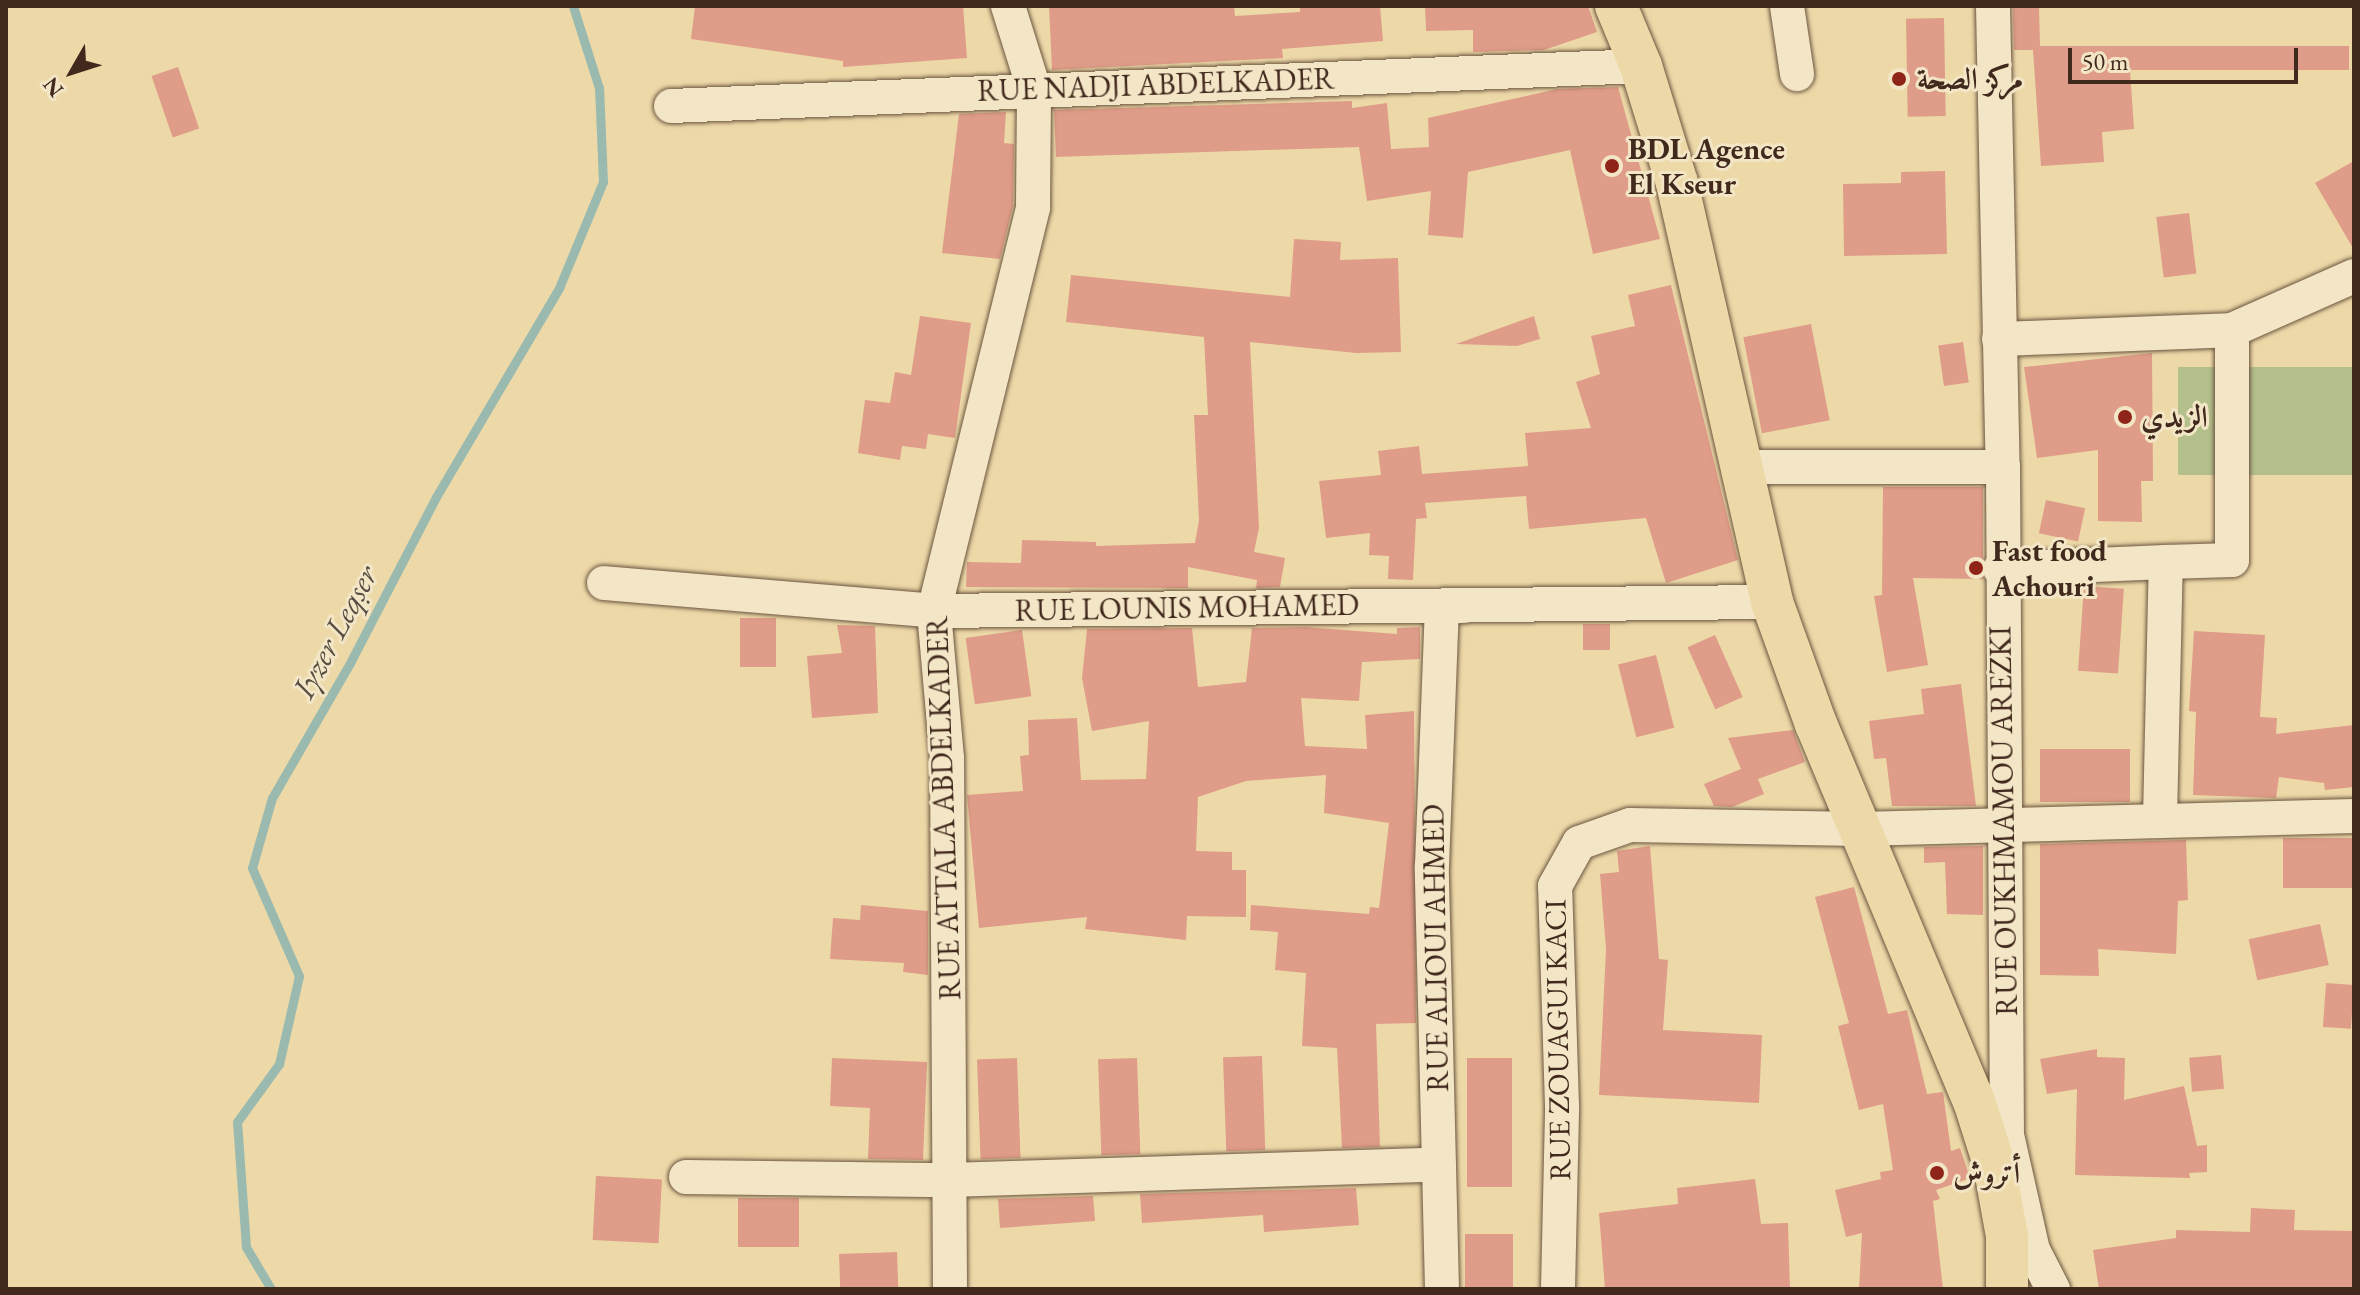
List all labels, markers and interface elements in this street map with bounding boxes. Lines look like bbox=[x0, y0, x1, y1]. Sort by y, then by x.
north arrow bbox=[32, 32, 112, 112]
scale bar bbox=[2072, 32, 2302, 82]
text: 50 m bbox=[2082, 46, 2129, 77]
street label: RUE NADJI ABDELKADER bbox=[977, 61, 1335, 109]
place label: مركز الصحة bbox=[1917, 61, 2023, 97]
marker: مركز الصحة bbox=[1888, 68, 1910, 90]
text: N bbox=[36, 71, 70, 103]
place label: BDL Agence El Kseur bbox=[1628, 131, 1785, 202]
marker: BDL Agence El Kseur bbox=[1603, 157, 1621, 175]
place label: الزيدي bbox=[2141, 399, 2208, 435]
marker: الزيدي bbox=[2116, 408, 2134, 426]
place label: Fast food Achouri bbox=[1992, 533, 2107, 604]
water label: Iɣzer Leqṣer bbox=[284, 559, 386, 705]
marker: Fast food Achouri bbox=[1967, 559, 1985, 577]
street label: RUE LOUNIS MOHAMED bbox=[1014, 587, 1360, 629]
street label: RUE ATTALA ABDELKADER bbox=[919, 615, 969, 1001]
street label: RUE OUKHMAMOU AREZKI bbox=[1983, 626, 2025, 1016]
street label: RUE ALIOUI AHMED bbox=[1415, 804, 1457, 1092]
street label: RUE ZOUAGUI KACI bbox=[1538, 899, 1578, 1181]
place label: أتروش bbox=[1953, 1155, 2020, 1191]
marker: أتروش bbox=[1928, 1164, 1946, 1182]

